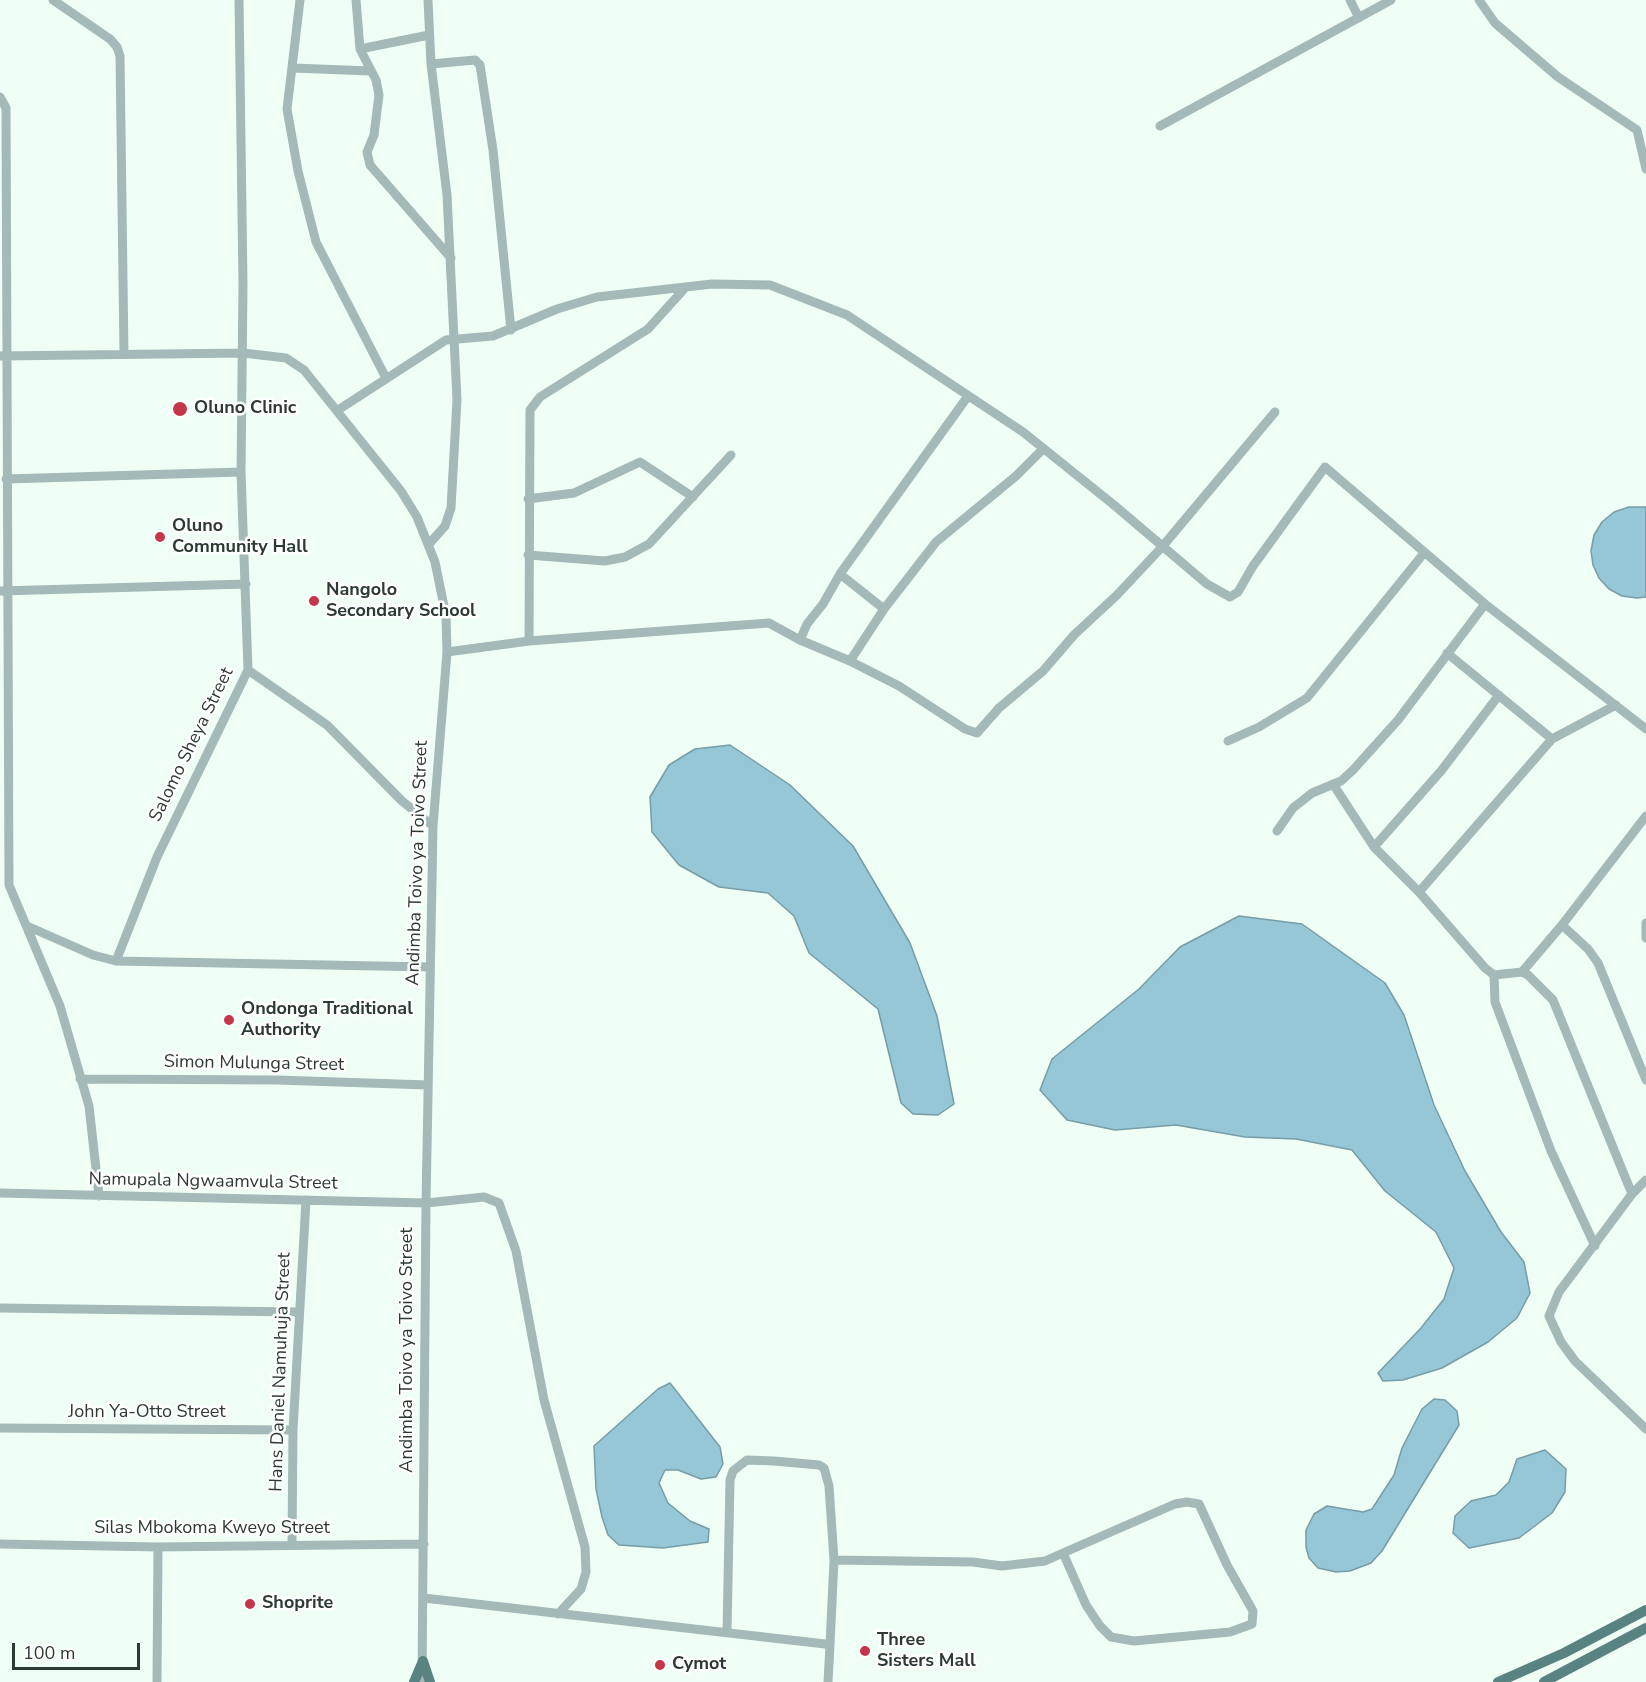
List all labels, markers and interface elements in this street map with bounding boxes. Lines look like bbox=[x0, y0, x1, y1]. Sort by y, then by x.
place label: Oluno Clinic bbox=[194, 398, 296, 420]
marker: Oluno Clinic bbox=[171, 400, 189, 418]
place label: Oluno Community Hall bbox=[172, 516, 308, 558]
marker: Oluno Community Hall bbox=[153, 530, 167, 544]
place label: Nangolo Secondary School bbox=[326, 580, 476, 622]
marker: Nangolo Secondary School bbox=[307, 594, 321, 608]
street label: Salomo Sheya Street bbox=[145, 664, 239, 826]
street label: Andimba Toivo ya Toivo Street bbox=[403, 740, 433, 986]
place label: Ondonga Traditional Authority bbox=[241, 999, 413, 1042]
marker: Ondonga Traditional Authority bbox=[222, 1013, 236, 1027]
street label: Simon Mulunga Street bbox=[164, 1052, 344, 1076]
street label: Namupala Ngwaamvula Street bbox=[88, 1169, 338, 1195]
street label: Andimba Toivo ya Toivo Street bbox=[397, 1227, 419, 1473]
street label: Hans Daniel Namuhuja Street bbox=[266, 1252, 296, 1492]
street label: John Ya-Otto Street bbox=[68, 1402, 226, 1424]
street label: Silas Mbokoma Kweyo Street bbox=[94, 1518, 330, 1540]
place label: Shoprite bbox=[262, 1593, 333, 1615]
marker: Shoprite bbox=[243, 1597, 257, 1611]
place label: Three Sisters Mall bbox=[877, 1630, 976, 1672]
scale bar bbox=[15, 1631, 142, 1669]
text: 100 m bbox=[23, 1641, 75, 1665]
marker: Three Sisters Mall bbox=[858, 1644, 872, 1658]
place label: Cymot bbox=[672, 1654, 726, 1676]
marker: Cymot bbox=[653, 1658, 667, 1672]

